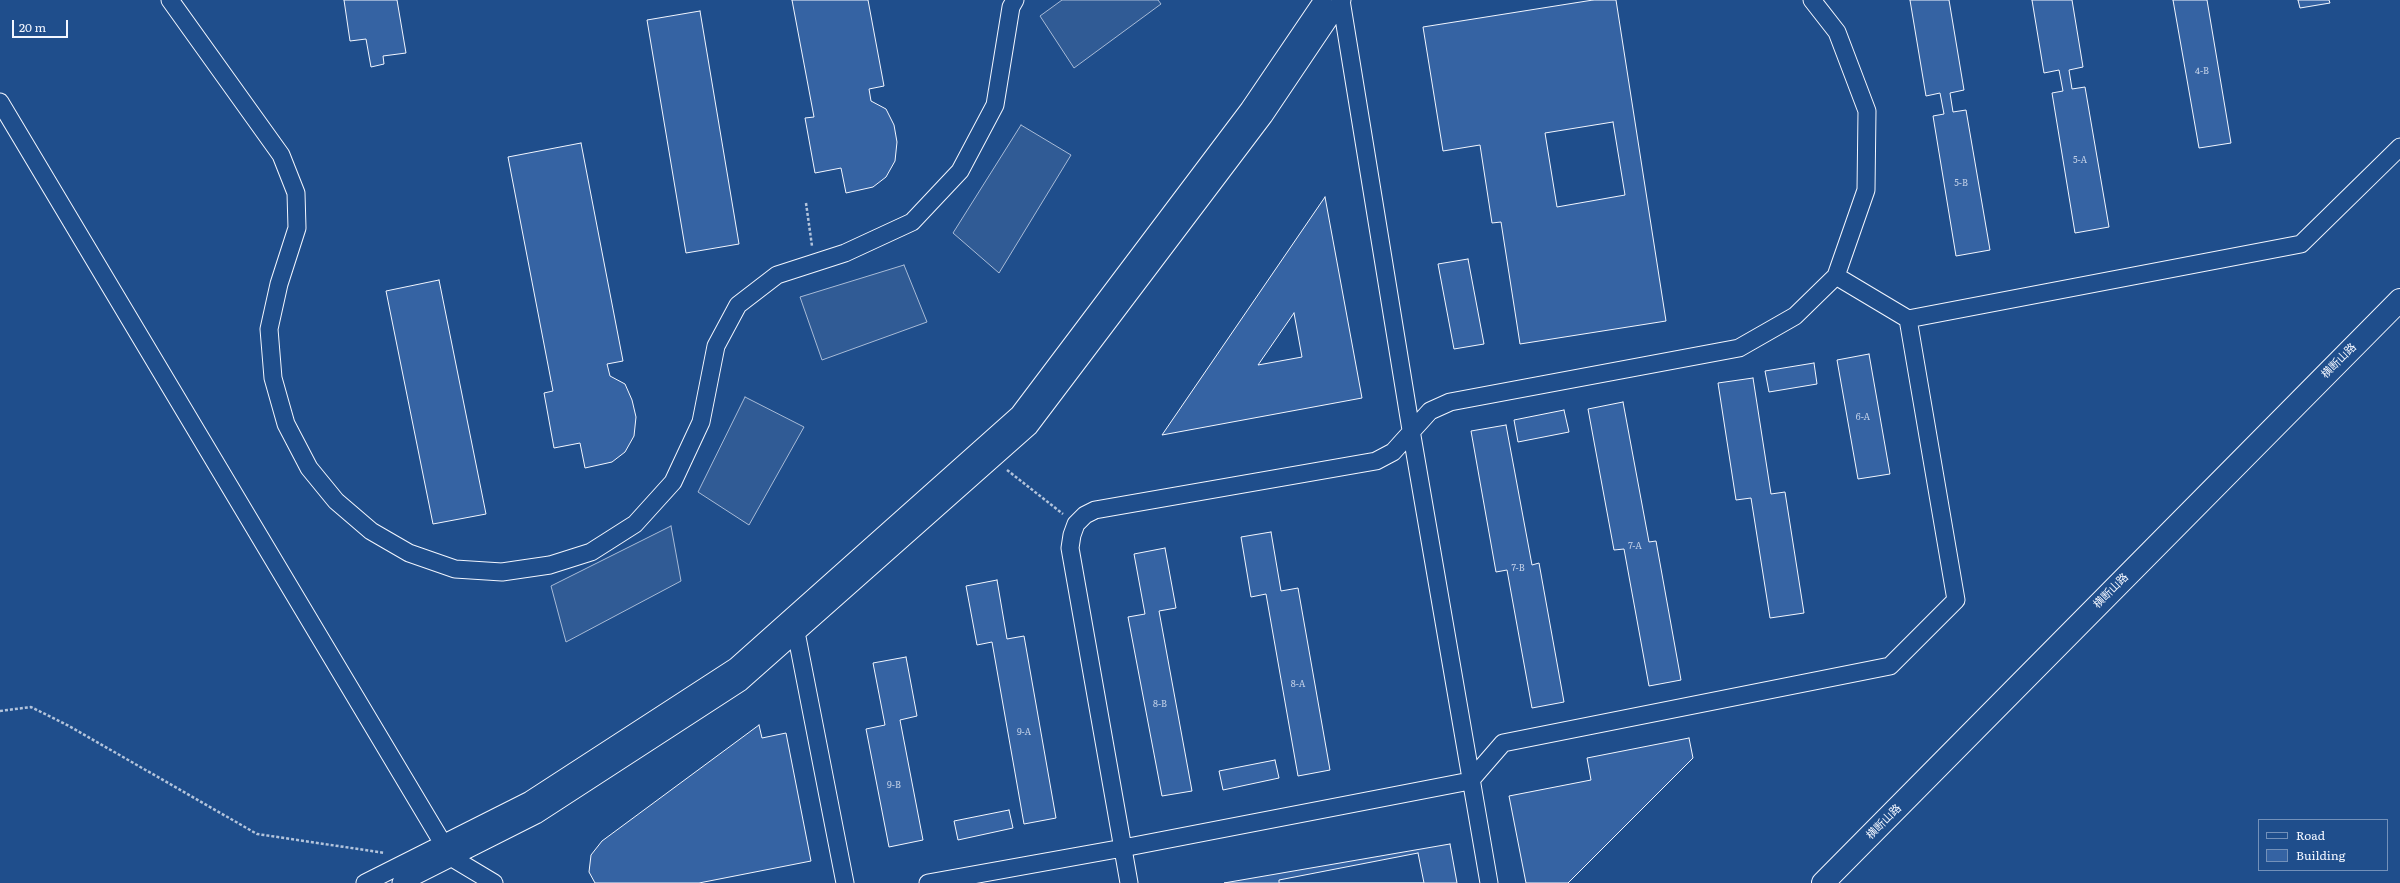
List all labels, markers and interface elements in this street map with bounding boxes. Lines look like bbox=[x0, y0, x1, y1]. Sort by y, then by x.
scale bar bbox=[14, 12, 70, 38]
text: 20 m bbox=[19, 18, 46, 36]
house number: 4-B bbox=[2195, 66, 2209, 76]
house number: 5-A bbox=[2073, 155, 2087, 165]
house number: 5-B bbox=[1954, 178, 1968, 188]
street label: 横断山路 bbox=[2319, 341, 2359, 381]
house number: 6-A bbox=[1856, 412, 1870, 422]
house number: 7-A bbox=[1628, 541, 1642, 551]
house number: 7-B bbox=[1511, 563, 1525, 573]
street label: 横断山路 bbox=[2091, 571, 2131, 611]
house number: 8-A bbox=[1291, 679, 1305, 689]
house number: 8-B bbox=[1153, 699, 1167, 709]
house number: 9-A bbox=[1017, 727, 1031, 737]
house number: 9-B bbox=[887, 780, 901, 790]
street label: 横断山路 bbox=[1864, 802, 1904, 842]
legend bbox=[2258, 819, 2388, 871]
text: Road bbox=[2296, 826, 2325, 844]
text: Building bbox=[2296, 846, 2345, 864]

